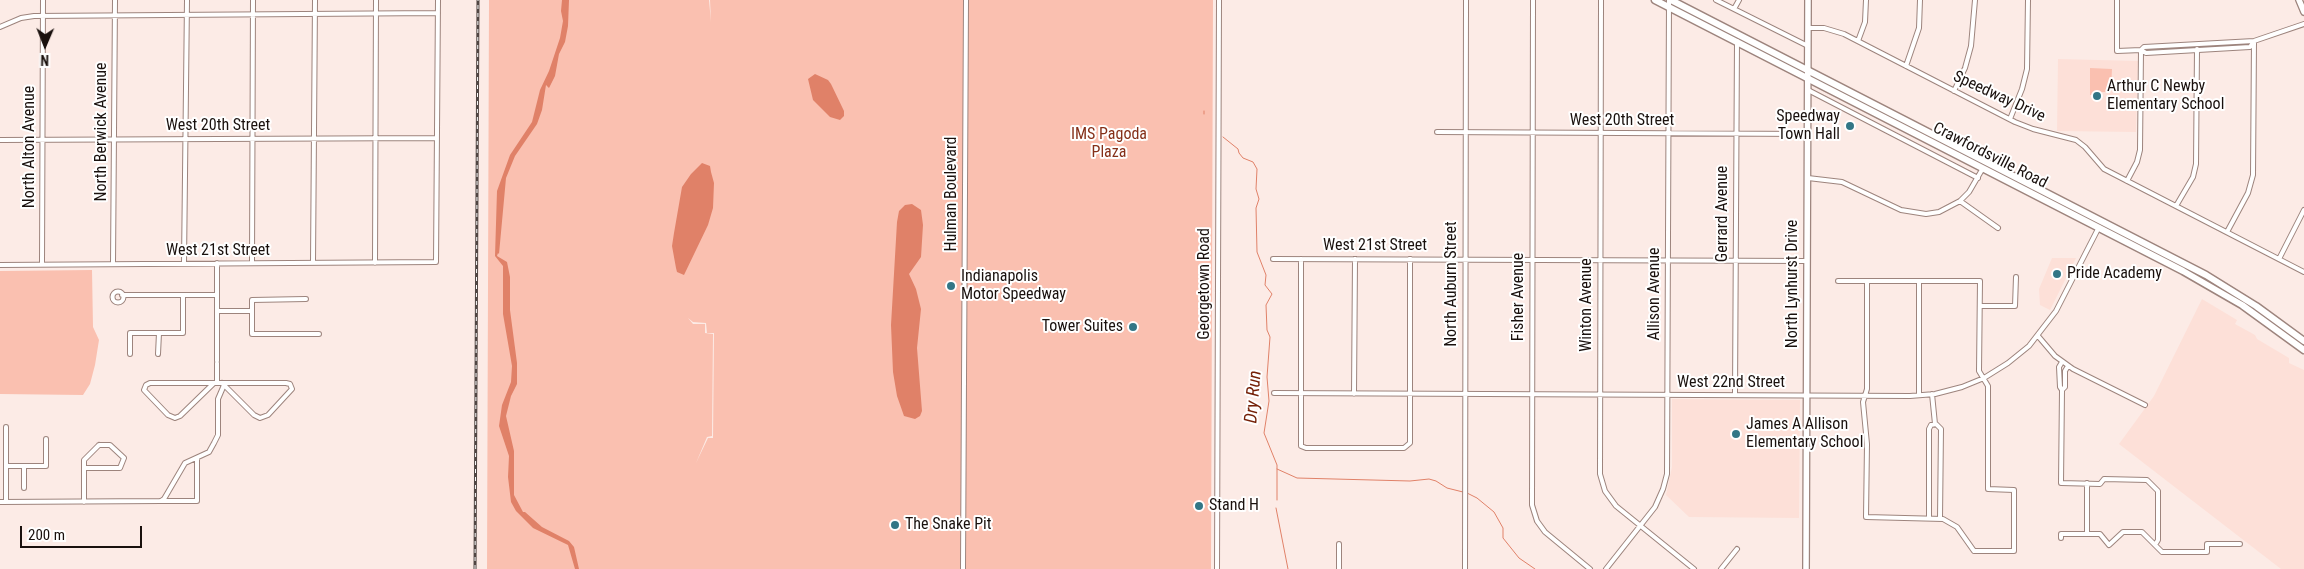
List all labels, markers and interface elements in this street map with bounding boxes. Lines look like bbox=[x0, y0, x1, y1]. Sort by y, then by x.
north arrow bbox=[20, 20, 70, 70]
text: N bbox=[40, 52, 49, 68]
street label: North Berwick Avenue bbox=[92, 63, 112, 201]
street label: Speedway Drive bbox=[1950, 67, 2048, 127]
place label: Arthur C Newby Elementary School bbox=[2107, 77, 2224, 115]
street label: North Alton Avenue bbox=[20, 86, 40, 208]
marker: Arthur C Newby Elementary School bbox=[2091, 90, 2103, 102]
place label: Speedway Town Hall bbox=[1776, 107, 1840, 145]
street label: West 20th Street bbox=[1570, 111, 1674, 131]
street label: West 20th Street bbox=[166, 116, 270, 136]
street label: Crawfordsville Road bbox=[1930, 119, 2050, 193]
marker: Speedway Town Hall bbox=[1844, 120, 1856, 132]
park label: IMS Pagoda Plaza bbox=[1071, 125, 1147, 163]
street label: Hulman Boulevard bbox=[942, 136, 962, 252]
street label: Gerrard Avenue bbox=[1713, 166, 1733, 262]
street label: North Lynhurst Drive bbox=[1783, 220, 1803, 348]
street label: North Auburn Street bbox=[1442, 221, 1462, 347]
street label: Georgetown Road bbox=[1195, 228, 1215, 340]
street label: West 21st Street bbox=[1323, 236, 1427, 256]
street label: West 21st Street bbox=[166, 241, 270, 261]
street label: Allison Avenue bbox=[1645, 247, 1665, 341]
street label: Fisher Avenue bbox=[1509, 253, 1529, 341]
street label: Winton Avenue bbox=[1577, 258, 1597, 352]
place label: Pride Academy bbox=[2067, 264, 2162, 284]
place label: Indianapolis Motor Speedway bbox=[961, 267, 1066, 305]
marker: Pride Academy bbox=[2051, 268, 2063, 280]
marker: Indianapolis Motor Speedway bbox=[945, 280, 957, 292]
place label: Tower Suites bbox=[1042, 317, 1123, 337]
marker: Tower Suites bbox=[1127, 321, 1139, 333]
water label: Dry Run bbox=[1241, 370, 1267, 424]
street label: West 22nd Street bbox=[1677, 373, 1785, 393]
place label: James A Allison Elementary School bbox=[1746, 415, 1863, 453]
marker: James A Allison Elementary School bbox=[1730, 428, 1742, 440]
place label: Stand H bbox=[1209, 496, 1259, 516]
marker: Stand H bbox=[1193, 500, 1205, 512]
place label: The Snake Pit bbox=[905, 515, 991, 535]
scale bar bbox=[22, 516, 145, 548]
marker: The Snake Pit bbox=[889, 519, 901, 531]
text: 200 m bbox=[28, 526, 65, 544]

